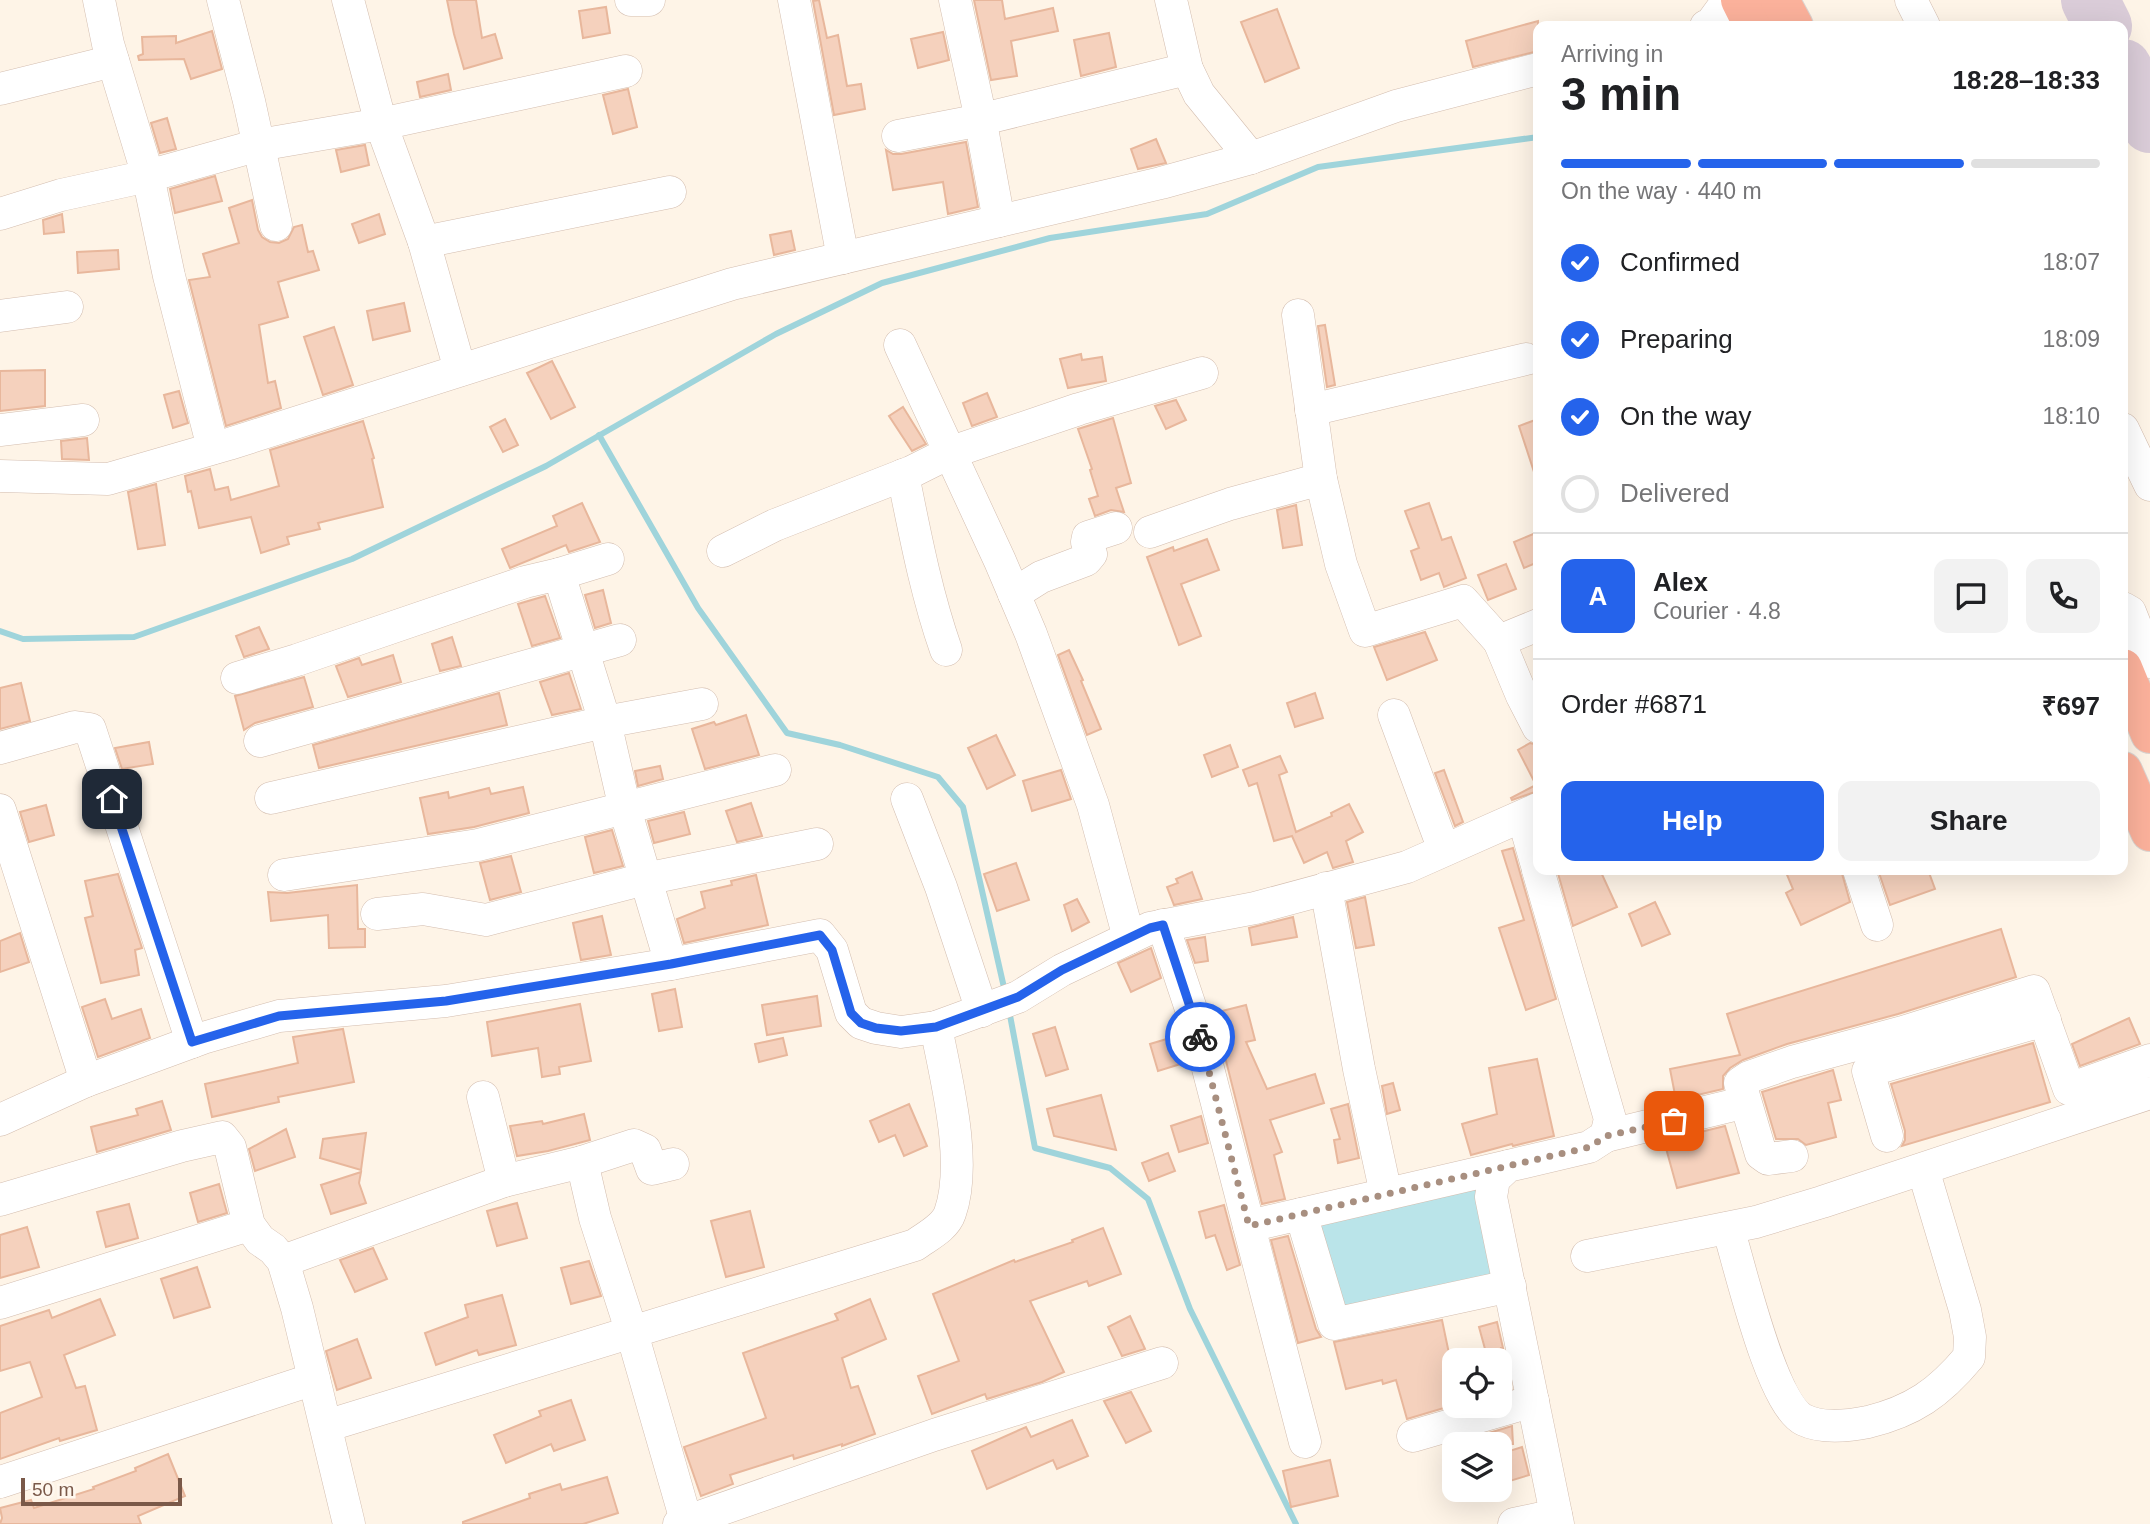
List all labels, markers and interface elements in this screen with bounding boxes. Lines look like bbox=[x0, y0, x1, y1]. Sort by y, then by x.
text: Arriving in bbox=[1561, 41, 1663, 67]
text: 18:28–18:33 bbox=[1953, 65, 2100, 95]
text: 3 min bbox=[1561, 68, 1681, 120]
text: On the way · 440 m bbox=[1561, 178, 1762, 204]
icon: check bbox=[1561, 244, 1599, 282]
text: Confirmed bbox=[1620, 247, 1740, 277]
text: 18:07 bbox=[2042, 249, 2100, 275]
icon: check bbox=[1561, 321, 1599, 359]
text: Preparing bbox=[1620, 324, 1733, 354]
text: 18:09 bbox=[2042, 326, 2100, 352]
icon: check bbox=[1561, 398, 1599, 436]
text: On the way bbox=[1620, 401, 1752, 431]
text: 18:10 bbox=[2042, 403, 2100, 429]
text: Delivered bbox=[1620, 478, 1730, 508]
button: chat bbox=[1934, 559, 2008, 633]
button: phone bbox=[2026, 559, 2100, 633]
text: Alex bbox=[1653, 567, 1708, 597]
text: A bbox=[1589, 581, 1607, 611]
text: Courier · 4.8 bbox=[1653, 598, 1781, 624]
text: Order #6871 bbox=[1561, 689, 1707, 719]
text: ₹697 bbox=[2042, 691, 2100, 721]
pin bbox=[82, 769, 142, 829]
icon: home bbox=[93, 780, 131, 818]
button: Help bbox=[1561, 781, 1824, 861]
button: Share bbox=[1838, 781, 2100, 861]
courier bbox=[1165, 1002, 1235, 1072]
icon: bike bbox=[1181, 1018, 1219, 1056]
pin bbox=[1644, 1091, 1704, 1151]
icon: bag bbox=[1655, 1102, 1693, 1140]
map controls bbox=[1442, 1348, 1512, 1502]
button: locate bbox=[1442, 1348, 1512, 1418]
button: layers bbox=[1442, 1432, 1512, 1502]
scale bar bbox=[21, 1475, 182, 1507]
text: 50 m bbox=[32, 1479, 74, 1500]

